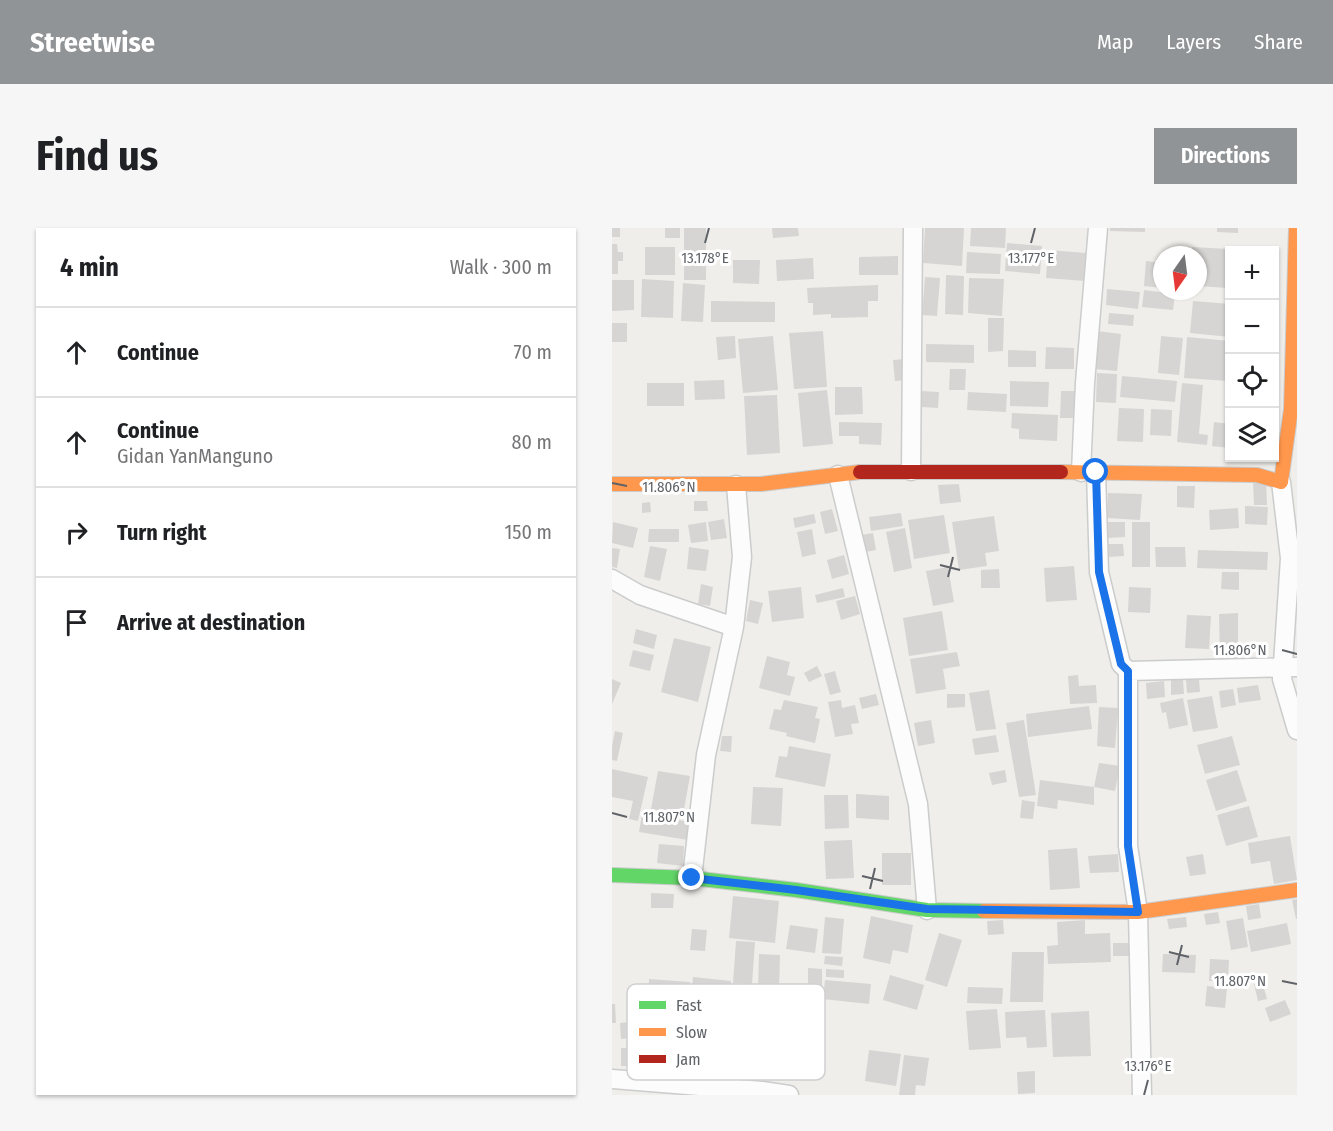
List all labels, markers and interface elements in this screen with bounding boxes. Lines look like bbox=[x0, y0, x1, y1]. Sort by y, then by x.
text: Streetwise bbox=[30, 26, 155, 59]
text: Map bbox=[1097, 29, 1133, 55]
text: Layers bbox=[1166, 29, 1221, 55]
text: Share bbox=[1254, 29, 1303, 55]
button: Directions bbox=[1154, 128, 1297, 184]
text: Find us bbox=[36, 131, 158, 181]
north arrow bbox=[1153, 246, 1207, 300]
map controls bbox=[1225, 246, 1279, 462]
button: + bbox=[1225, 246, 1279, 300]
text: 13.178°E bbox=[681, 249, 729, 267]
text: 13.177°E bbox=[1008, 249, 1054, 267]
text: 4 min bbox=[60, 252, 119, 283]
text: Walk · 300 m bbox=[450, 255, 552, 279]
button: − bbox=[1225, 300, 1279, 354]
icon: ahead bbox=[60, 336, 93, 369]
text: Continue bbox=[117, 339, 199, 366]
text: 70 m bbox=[514, 340, 552, 364]
button: locate bbox=[1225, 354, 1279, 408]
button: layers bbox=[1225, 408, 1279, 462]
text: Continue bbox=[117, 417, 199, 444]
icon: ahead bbox=[60, 426, 93, 459]
text: 80 m bbox=[512, 430, 552, 454]
text: Gidan YanManguno bbox=[117, 444, 273, 468]
route start bbox=[1082, 458, 1108, 484]
text: 11.806°N bbox=[642, 478, 696, 496]
icon: right bbox=[60, 516, 93, 549]
text: Turn right bbox=[117, 519, 206, 546]
text: 150 m bbox=[505, 520, 552, 544]
icon: arrive bbox=[60, 606, 93, 639]
text: Arrive at destination bbox=[117, 609, 305, 636]
text: 11.806°N bbox=[1213, 641, 1267, 659]
text: 11.807°N bbox=[643, 808, 695, 826]
route end bbox=[678, 864, 704, 890]
text: 11.807°N bbox=[1214, 972, 1266, 990]
legend bbox=[627, 984, 825, 1080]
text: Fast bbox=[676, 996, 703, 1015]
text: Slow bbox=[676, 1023, 707, 1042]
text: Jam bbox=[676, 1050, 701, 1069]
text: 13.176°E bbox=[1124, 1057, 1172, 1075]

